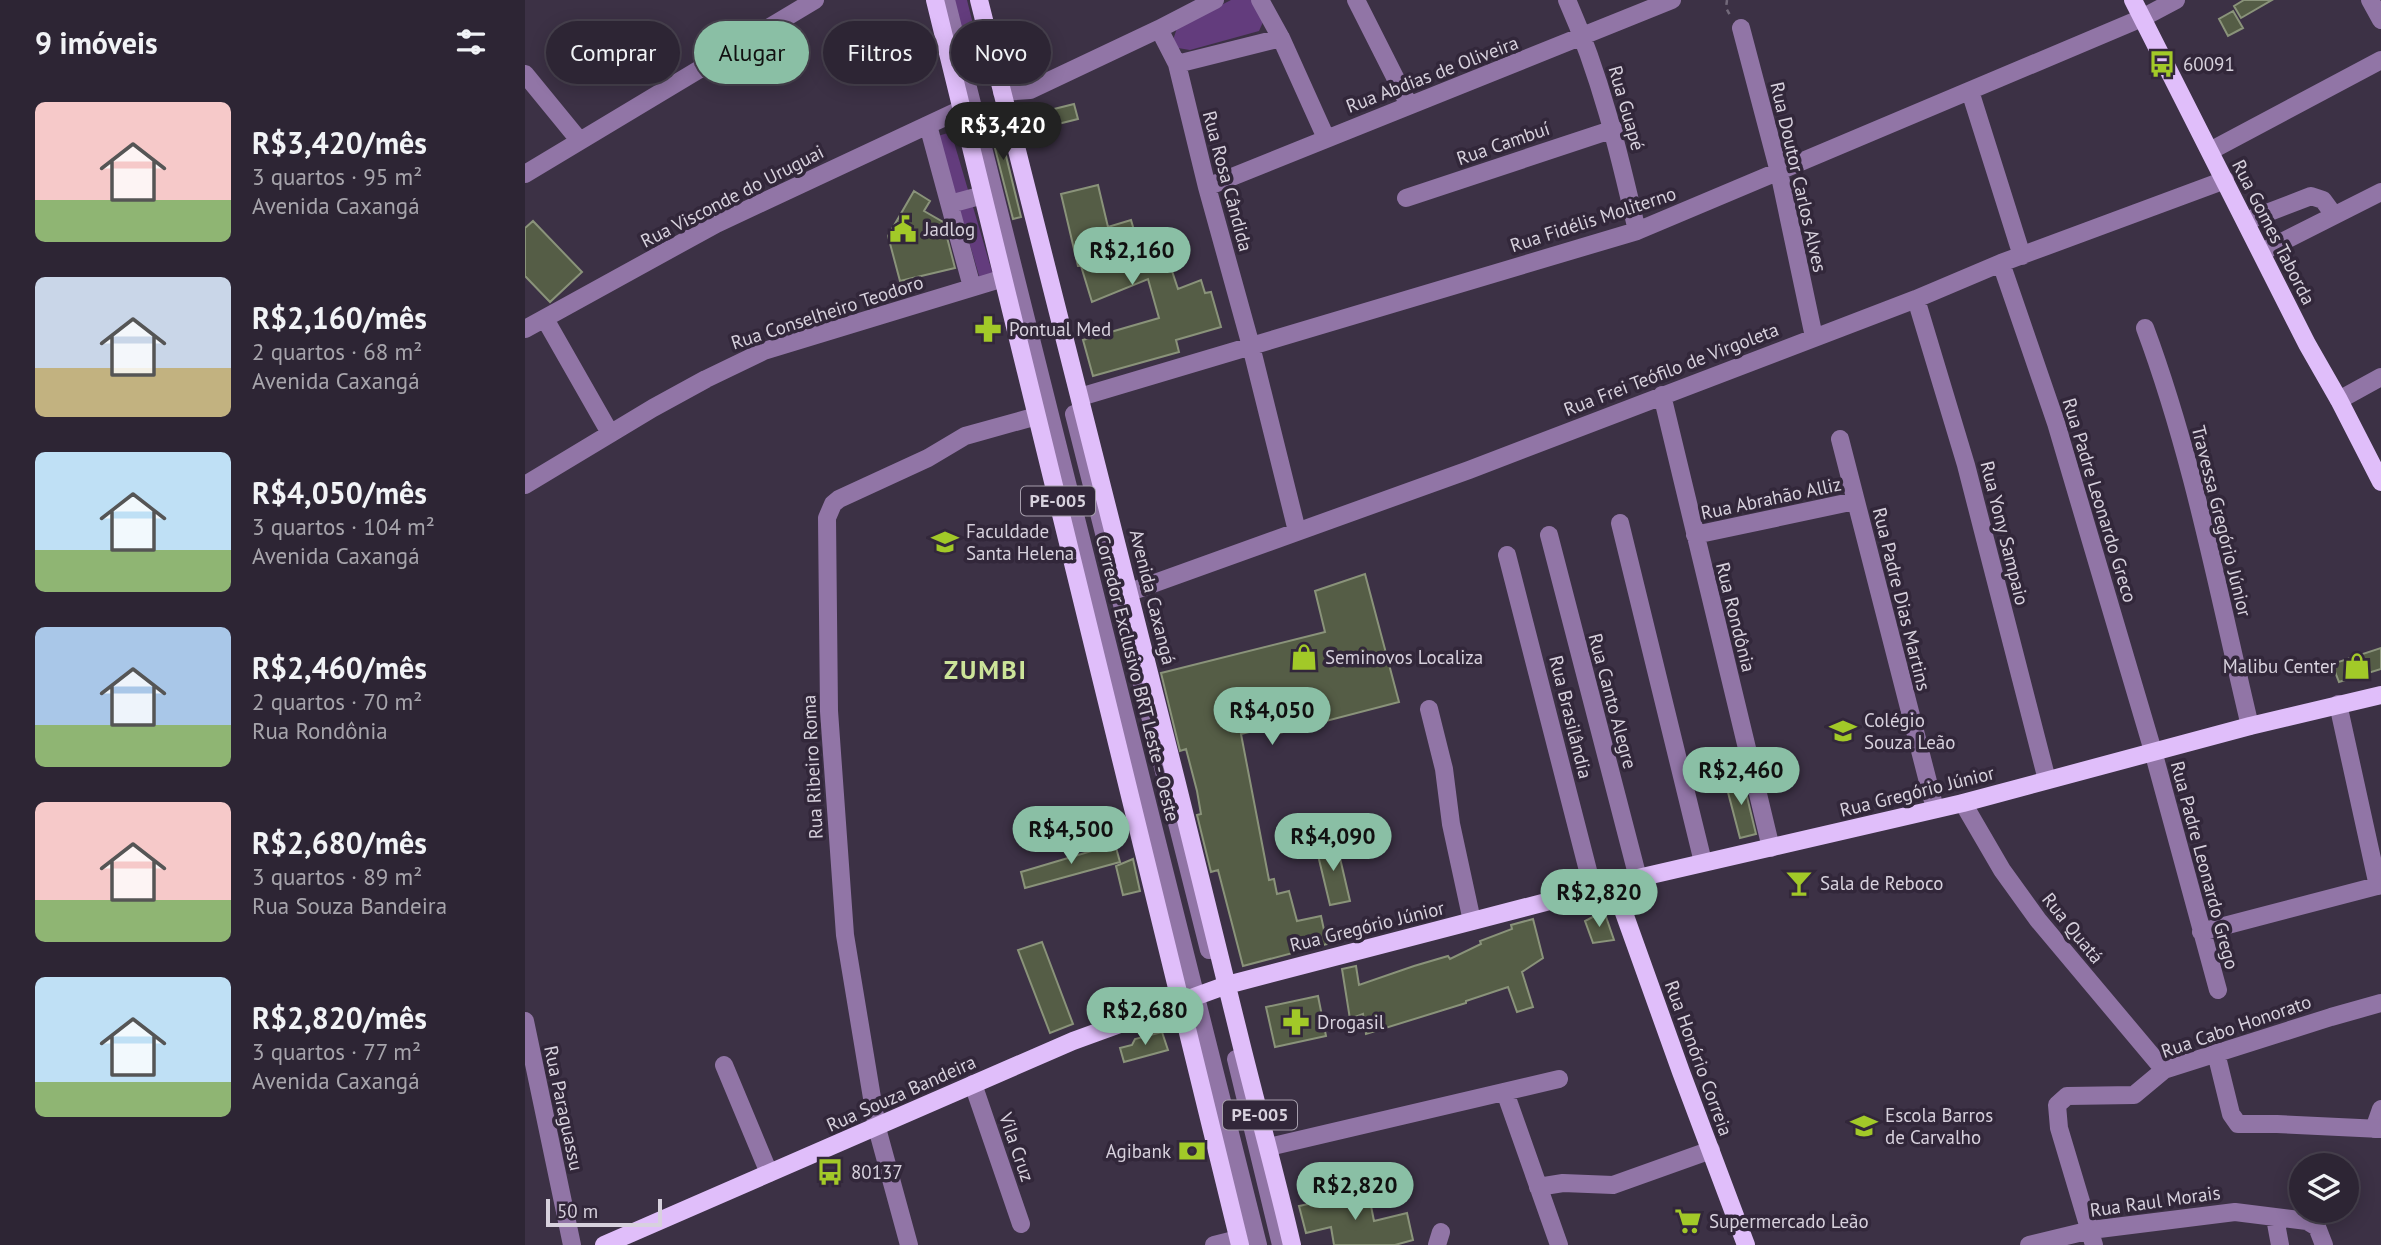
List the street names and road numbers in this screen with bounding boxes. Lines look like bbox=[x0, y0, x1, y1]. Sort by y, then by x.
street label: Rua Abdias de Oliveira bbox=[1342, 30, 1522, 118]
street label: Rua Guapé bbox=[1603, 63, 1651, 153]
street label: Rua Doutor Carlos Alves bbox=[1765, 80, 1833, 274]
street label: Rua Rosa Cândida bbox=[1198, 108, 1258, 254]
street label: Rua Cambuí bbox=[1453, 116, 1553, 170]
street label: Rua Visconde do Uruguai bbox=[636, 139, 828, 253]
street label: Rua Gomes Taborda bbox=[2227, 155, 2321, 309]
street label: Rua Fidélis Moliterno bbox=[1507, 181, 1679, 257]
street label: Rua Conselheiro Teodoro bbox=[728, 270, 926, 354]
street label: Rua Frei Teófilo de Virgoleta bbox=[1560, 317, 1782, 421]
street label: Rua Padre Leonardo Greco bbox=[2057, 395, 2143, 605]
street label: Travessa Gregório Júnior bbox=[2187, 423, 2257, 620]
street label: Rua Yony Sampaio bbox=[1975, 458, 2035, 608]
street label: Rua Abrahão Alliz bbox=[1699, 471, 1843, 525]
road number: PE-005 bbox=[1021, 486, 1095, 516]
street label: Rua Padre Dias Martins bbox=[1868, 505, 1936, 693]
street label: Avenida Caxangá bbox=[1125, 527, 1181, 667]
street label: Corredor Exclusivo BRT Leste - Oeste bbox=[1091, 532, 1185, 824]
street label: Rua Rondônia bbox=[1711, 560, 1761, 674]
street label: Rua Canto Alegre bbox=[1583, 631, 1643, 771]
street label: Rua Brasilândia bbox=[1544, 653, 1598, 781]
street label: Rua Ribeiro Roma bbox=[796, 694, 828, 840]
street label: Rua Padre Leonardo Grego bbox=[2166, 758, 2244, 972]
street label: Rua Gregório Júnior bbox=[1837, 760, 1997, 822]
street label: Rua Quatá bbox=[2037, 888, 2109, 968]
street label: Rua Gregório Júnior bbox=[1287, 895, 1447, 957]
street label: Rua Honório Correia bbox=[1660, 977, 1738, 1139]
street label: Rua Cabo Honorato bbox=[2158, 989, 2314, 1063]
street label: Rua Paraguassu bbox=[539, 1043, 589, 1173]
street label: Rua Souza Bandeira bbox=[823, 1049, 979, 1137]
road number: PE-005 bbox=[1223, 1100, 1297, 1130]
street label: Vila Cruz bbox=[994, 1108, 1040, 1185]
street label: Rua Raul Morais bbox=[2088, 1180, 2222, 1222]

